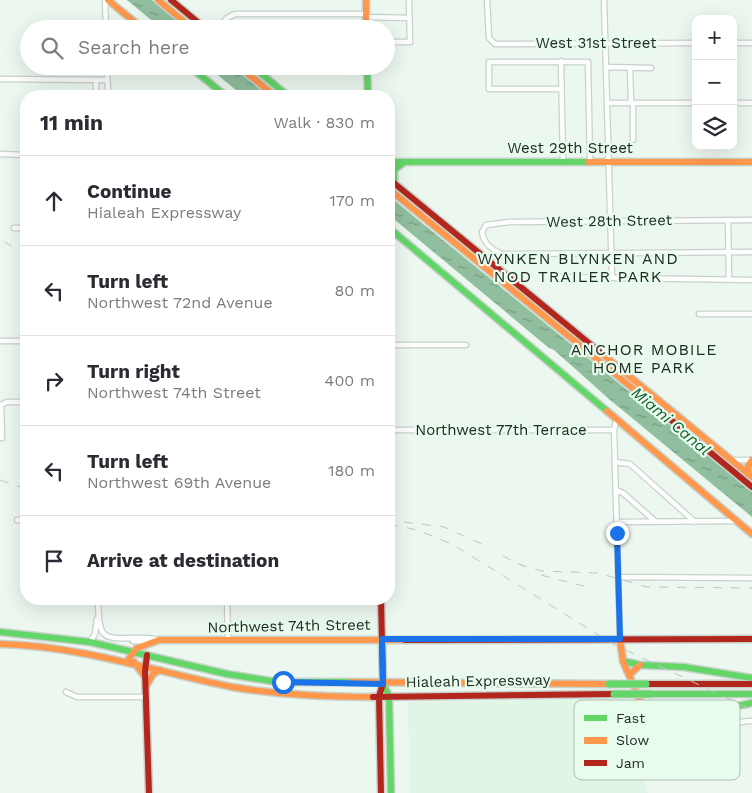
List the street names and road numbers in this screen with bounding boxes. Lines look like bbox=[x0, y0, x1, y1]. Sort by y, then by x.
street label: West 31st Street bbox=[536, 34, 657, 52]
street label: West 29th Street bbox=[507, 139, 634, 157]
street label: West 28th Street bbox=[546, 211, 673, 231]
street label: Northwest 77th Terrace bbox=[415, 421, 587, 439]
street label: Northwest 74th Street bbox=[207, 616, 371, 636]
street label: Hialeah Expressway bbox=[406, 671, 551, 691]

